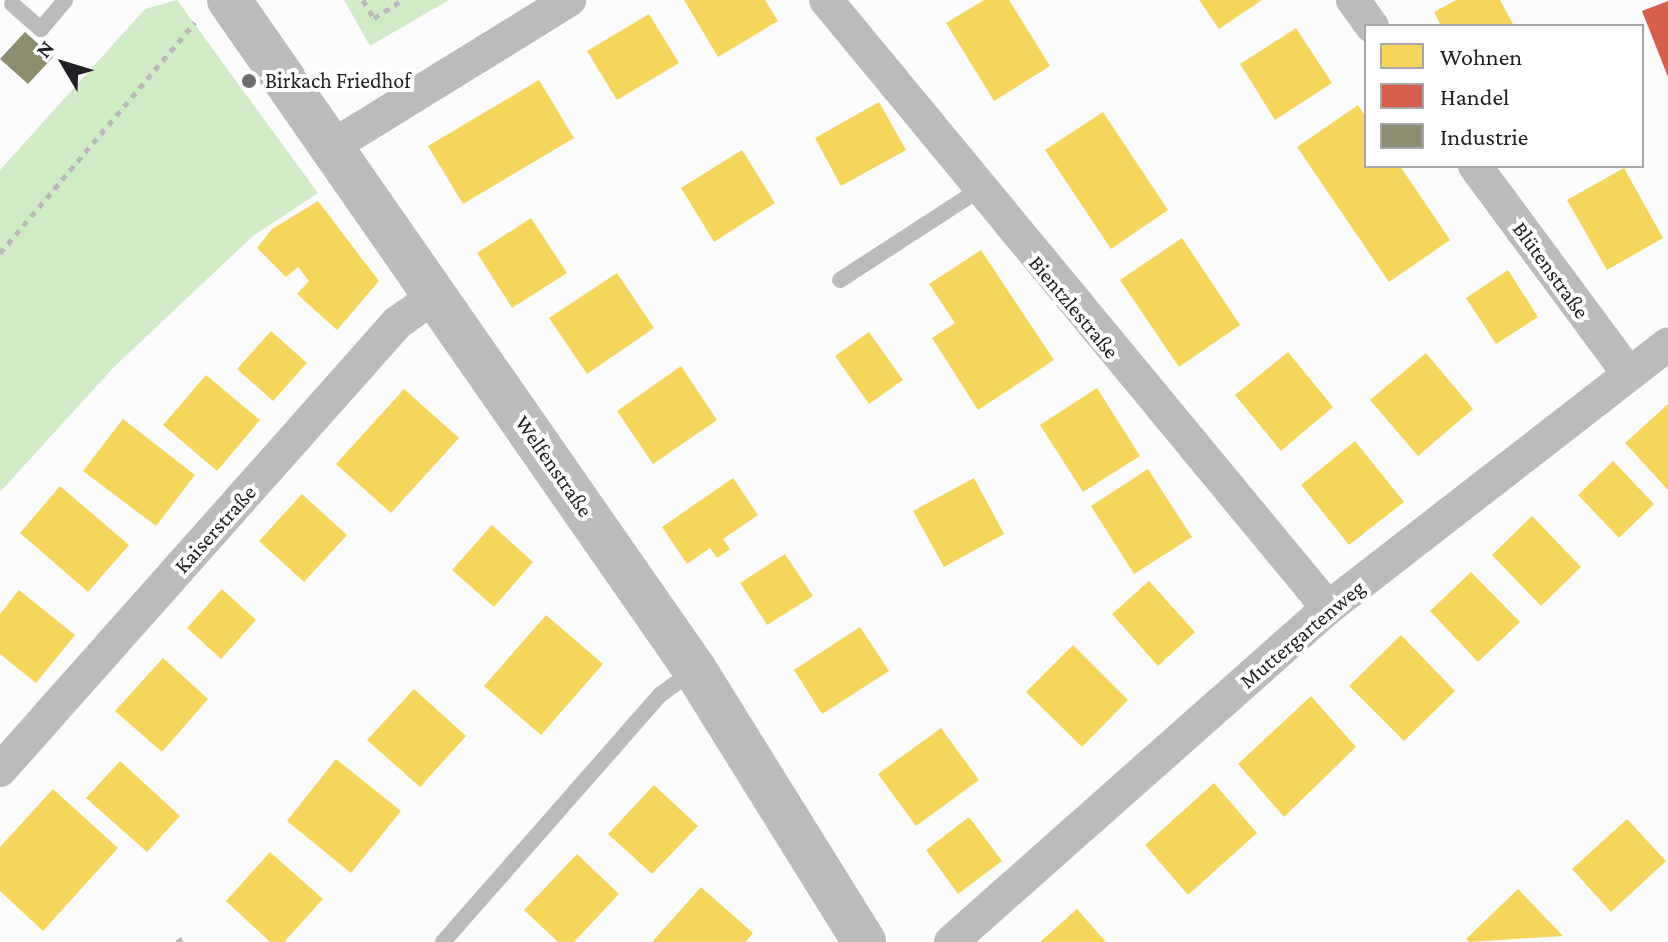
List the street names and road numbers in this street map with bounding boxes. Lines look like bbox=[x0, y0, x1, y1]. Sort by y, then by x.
street label: Blütenstraße bbox=[1507, 216, 1595, 324]
street label: Bientzlestraße bbox=[1023, 250, 1125, 364]
street label: Welfenstraße bbox=[509, 410, 599, 522]
street label: Kaiserstraße bbox=[168, 479, 262, 579]
street label: Muttergartenweg bbox=[1234, 574, 1370, 694]

